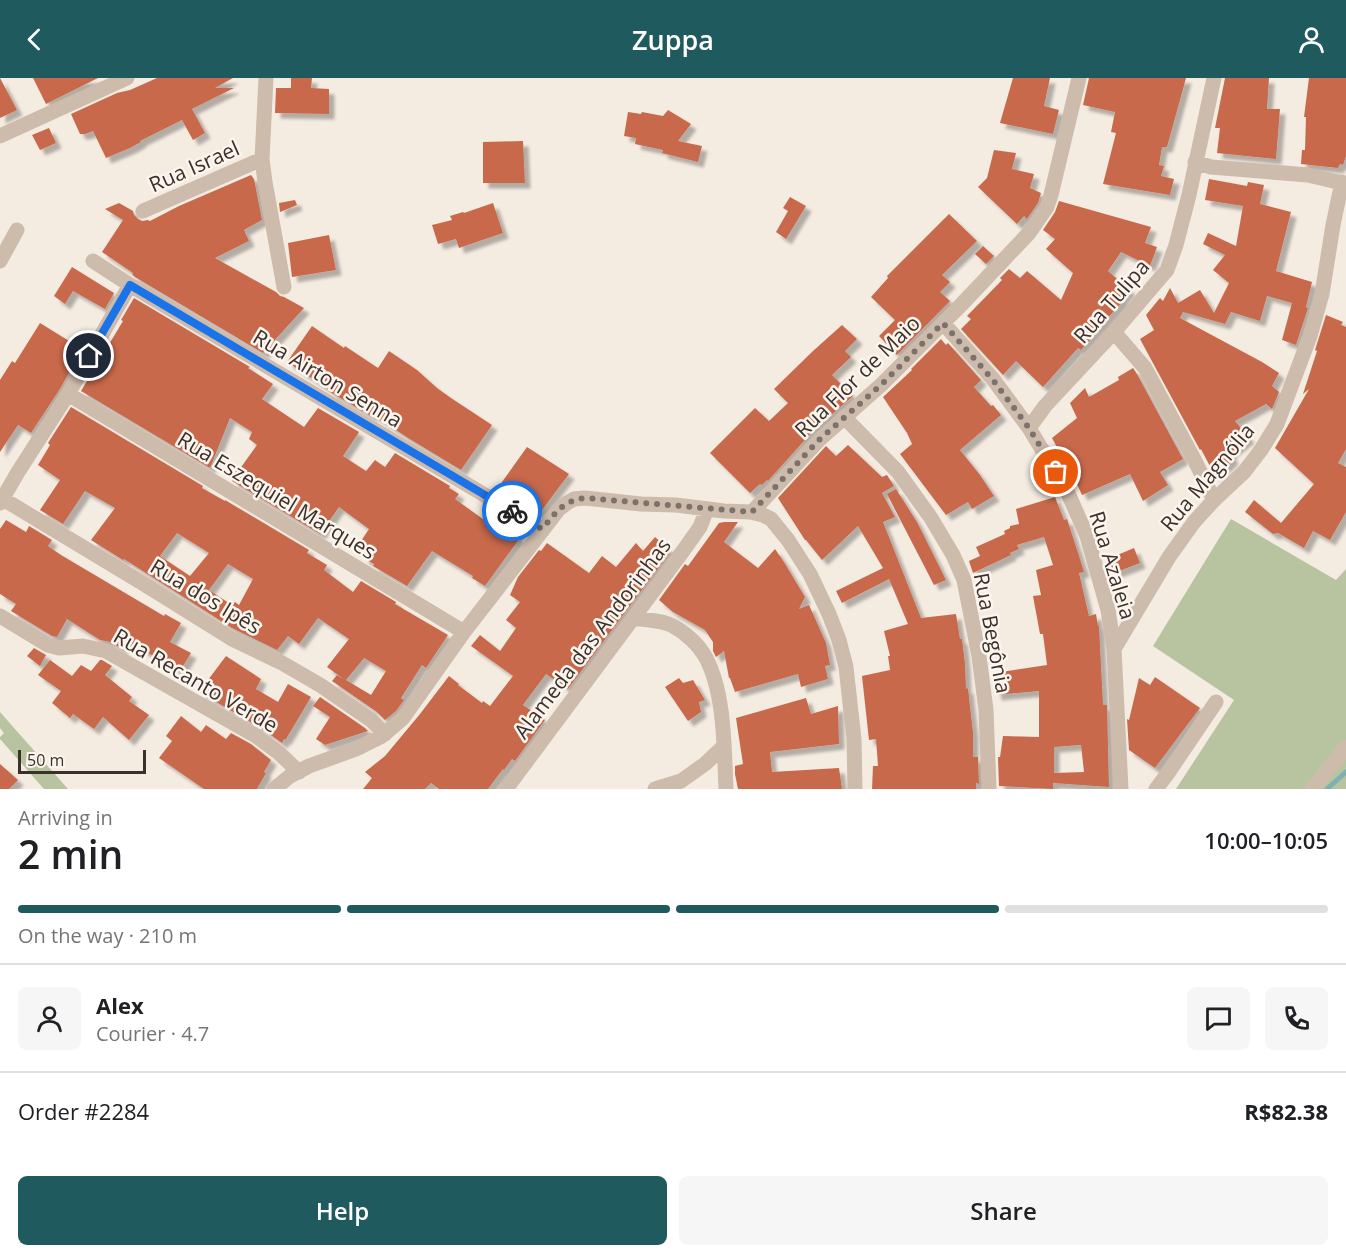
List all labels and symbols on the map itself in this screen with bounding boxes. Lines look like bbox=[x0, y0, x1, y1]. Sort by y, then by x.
street label: Rua Israel bbox=[144, 134, 244, 198]
street label: Rua Tulipa bbox=[1067, 253, 1155, 349]
street label: Rua Flor de Maio bbox=[788, 309, 926, 443]
street label: Rua Airton Senna bbox=[248, 322, 408, 434]
pin bbox=[63, 330, 114, 381]
street label: Rua Magnólia bbox=[1154, 417, 1260, 537]
street label: Rua Eszequiel Marques bbox=[173, 425, 381, 565]
pin bbox=[1030, 446, 1081, 497]
courier bbox=[482, 481, 542, 541]
street label: Rua Azaleia bbox=[1083, 507, 1143, 623]
street label: Alameda das Andorinhas bbox=[507, 532, 677, 744]
street label: Rua dos Ipês bbox=[145, 552, 267, 640]
street label: Rua Begônia bbox=[968, 570, 1018, 696]
street label: Rua Recanto Verde bbox=[109, 622, 283, 738]
scale bar bbox=[18, 747, 146, 774]

